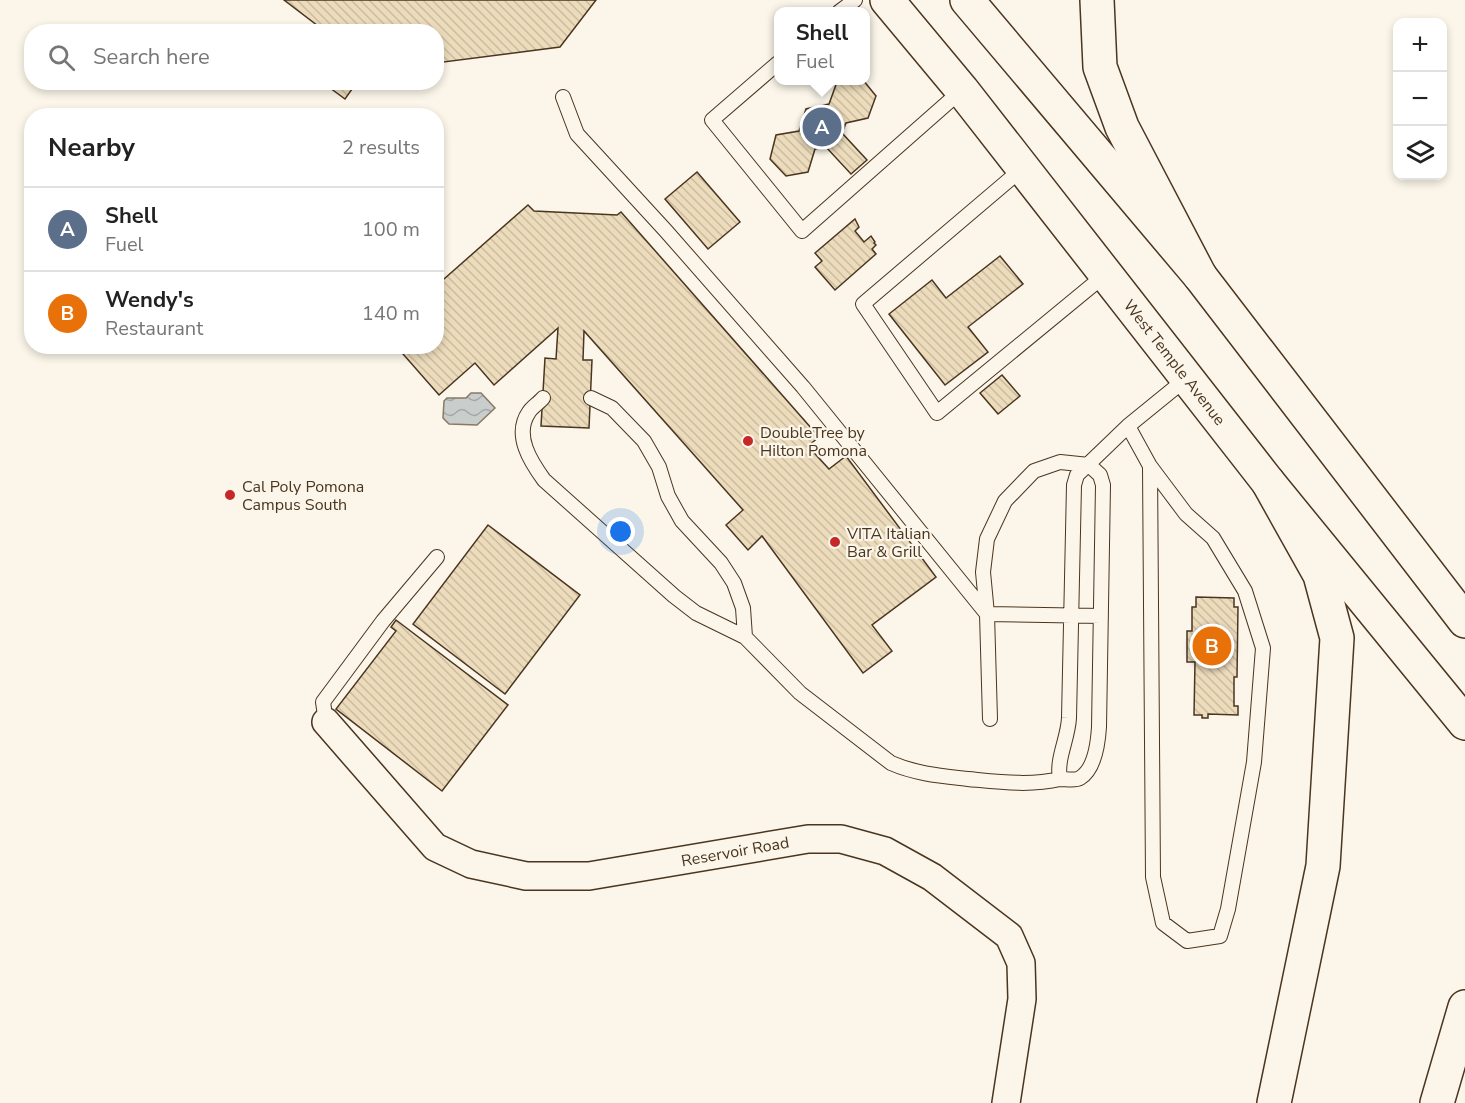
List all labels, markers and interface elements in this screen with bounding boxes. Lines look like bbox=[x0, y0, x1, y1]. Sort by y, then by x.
popup bbox=[774, 7, 870, 85]
text: Shell bbox=[796, 18, 848, 48]
map controls bbox=[1393, 18, 1447, 180]
button: + bbox=[1393, 18, 1447, 72]
search box bbox=[24, 24, 444, 90]
icon: search bbox=[45, 41, 78, 74]
text: Search here bbox=[93, 42, 210, 72]
text: Fuel bbox=[796, 48, 834, 75]
button: − bbox=[1393, 72, 1447, 126]
pin: A bbox=[802, 104, 842, 150]
button: layers bbox=[1393, 126, 1447, 180]
text: Nearby bbox=[48, 130, 135, 165]
text: 2 results bbox=[342, 134, 420, 161]
text: Shell bbox=[105, 201, 158, 231]
text: A bbox=[60, 216, 75, 243]
text: 100 m bbox=[362, 216, 420, 243]
text: Fuel bbox=[105, 231, 144, 258]
text: Wendy's bbox=[105, 285, 194, 315]
street label: West Temple Avenue bbox=[1118, 295, 1230, 430]
text: B bbox=[61, 300, 74, 327]
text: 140 m bbox=[362, 300, 420, 327]
text: Restaurant bbox=[105, 315, 203, 342]
place label: DoubleTree by Hilton Pomona bbox=[760, 422, 867, 462]
marker: DoubleTree by Hilton Pomona bbox=[741, 434, 755, 448]
place label: Cal Poly Pomona Campus South bbox=[242, 476, 364, 516]
marker: Cal Poly Pomona Campus South bbox=[223, 488, 237, 502]
your location bbox=[606, 517, 635, 546]
place label: VITA Italian Bar & Grill bbox=[846, 523, 931, 563]
marker: VITA Italian Bar & Grill bbox=[828, 535, 842, 549]
pin: B bbox=[1192, 624, 1232, 668]
street label: Reservoir Road bbox=[679, 832, 791, 872]

